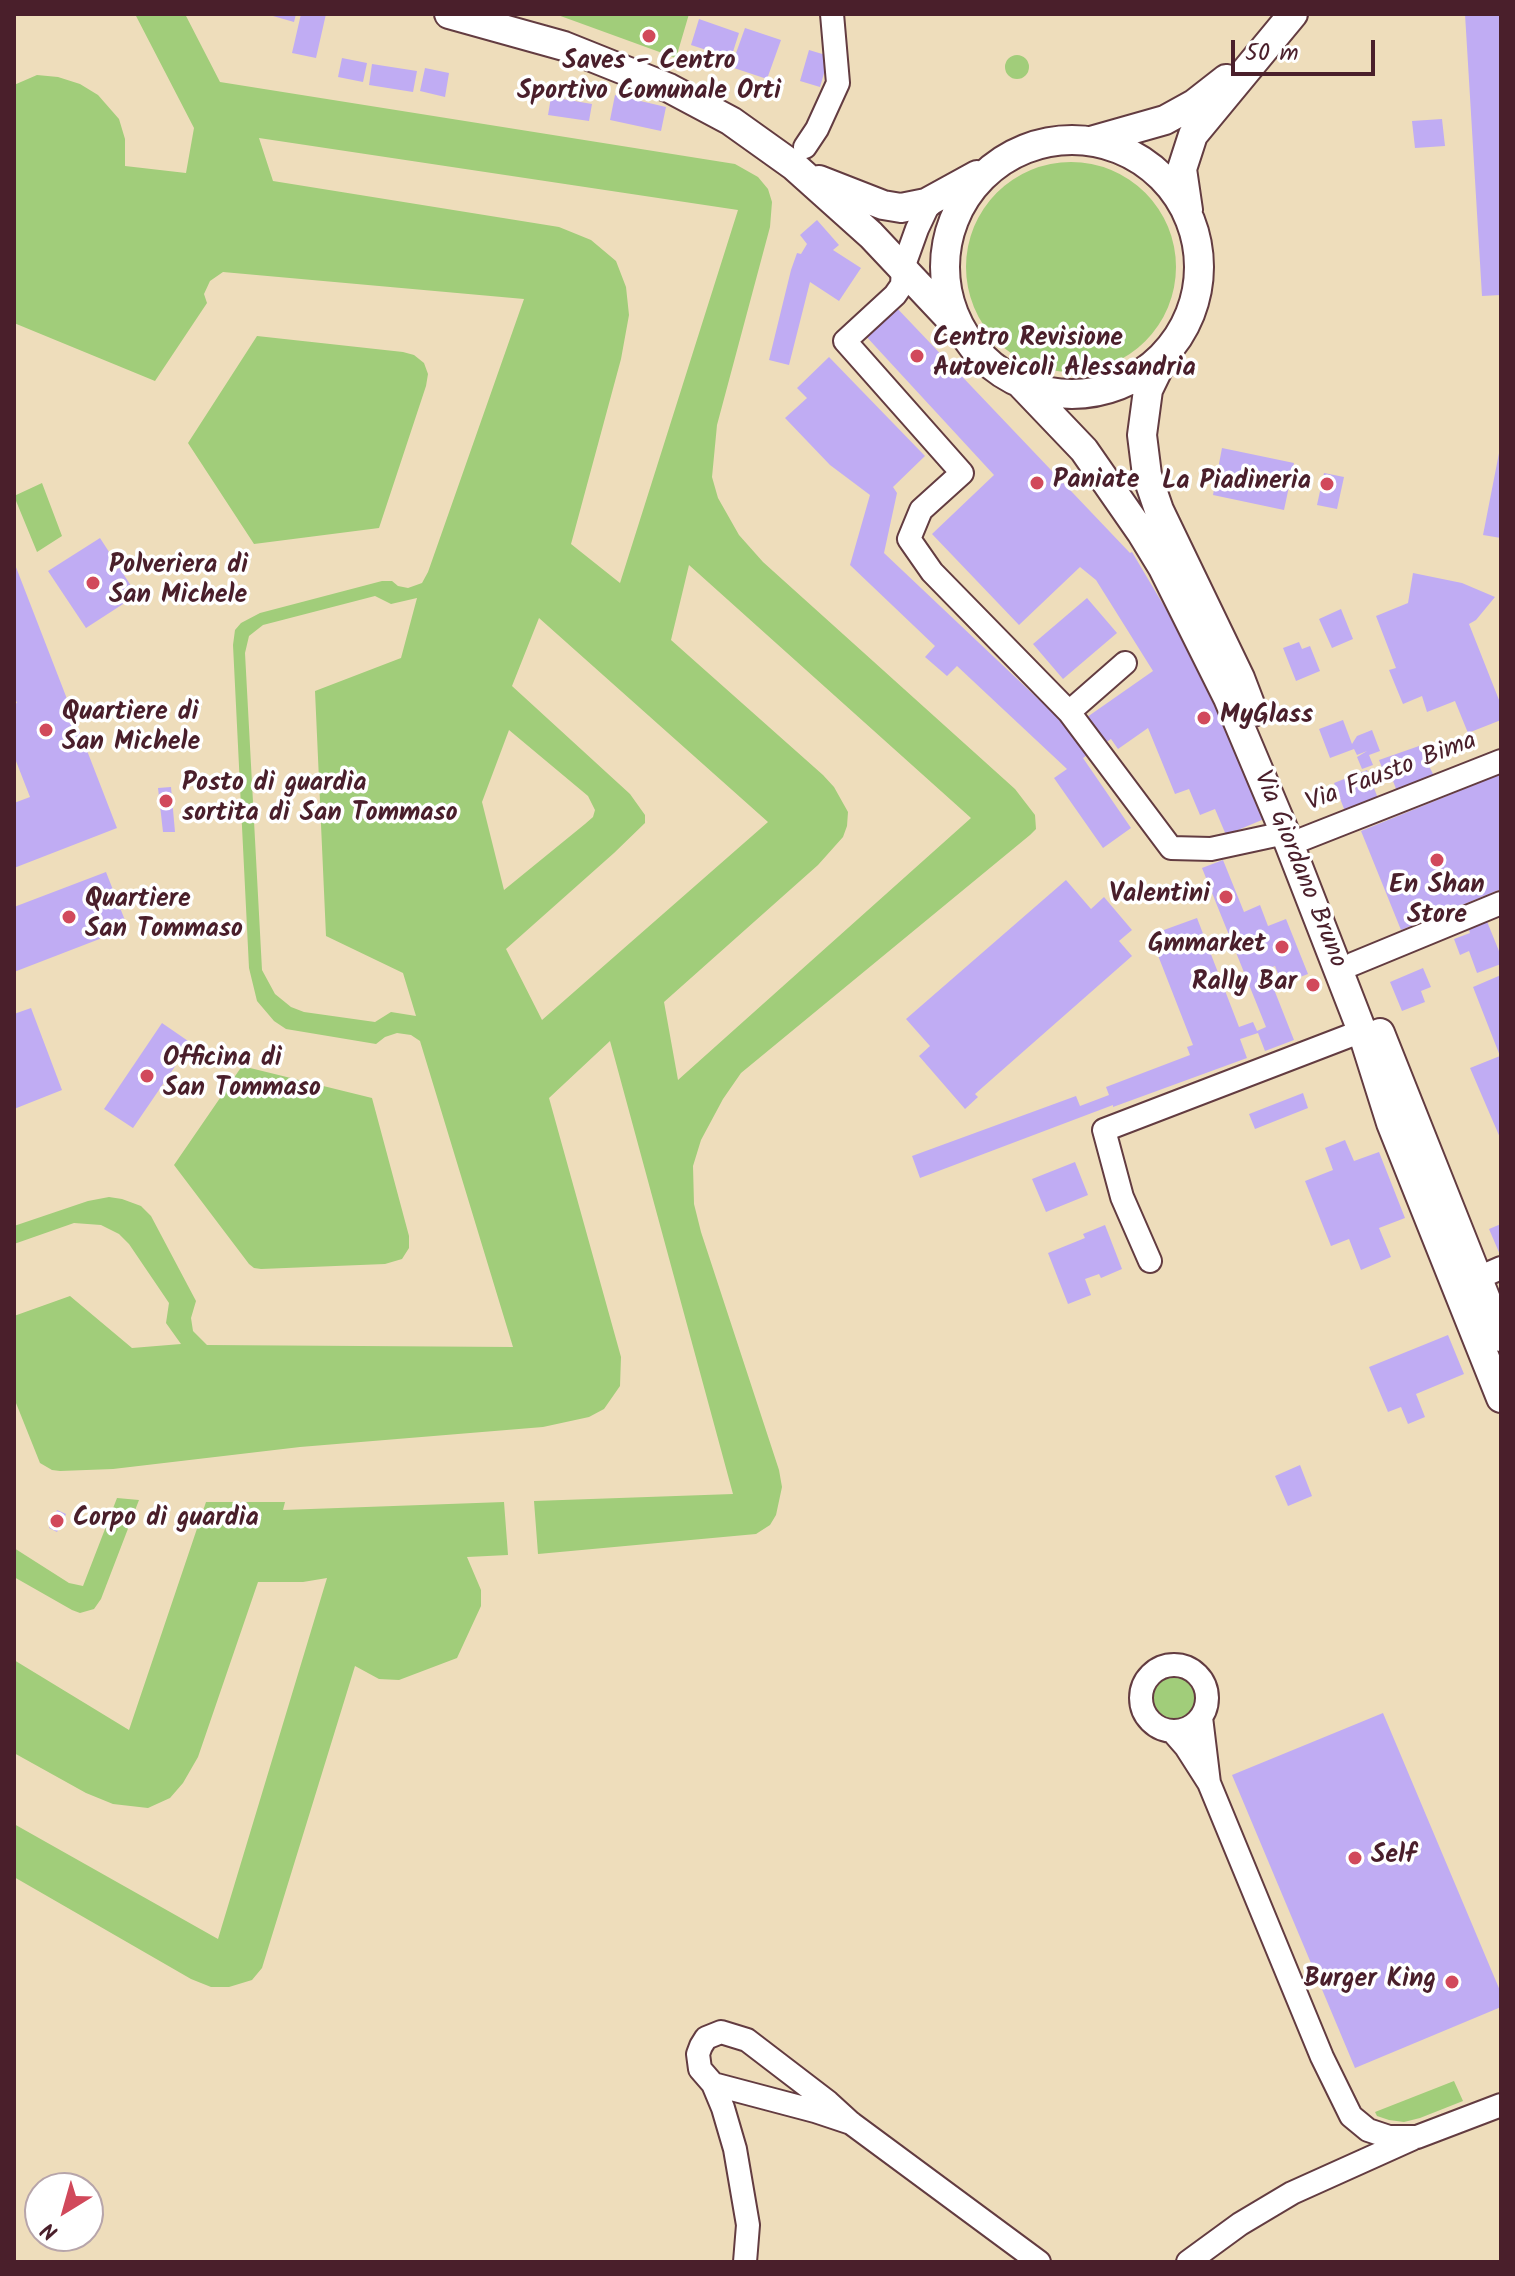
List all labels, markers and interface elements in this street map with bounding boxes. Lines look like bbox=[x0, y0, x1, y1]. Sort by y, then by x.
scale bar bbox=[1235, 24, 1379, 74]
marker: Saves - Centro Sportivo Comunale Orti bbox=[640, 27, 658, 45]
text: 50 m bbox=[1245, 34, 1299, 73]
place label: Saves - Centro Sportivo Comunale Orti bbox=[517, 48, 781, 110]
place label: Centro Revisione Autoveicoli Alessandria bbox=[933, 325, 1196, 386]
marker: Centro Revisione Autoveicoli Alessandria bbox=[908, 347, 926, 365]
place label: Paniate bbox=[1053, 467, 1139, 499]
place label: La Piadineria bbox=[1162, 468, 1311, 500]
marker: Paniate bbox=[1028, 474, 1046, 492]
marker: La Piadineria bbox=[1318, 475, 1336, 493]
place label: Polveriera di San Michele bbox=[109, 552, 248, 614]
marker: Polveriera di San Michele bbox=[84, 574, 102, 592]
place label: Quartiere di San Michele bbox=[62, 699, 200, 760]
place label: MyGlass bbox=[1220, 702, 1313, 734]
marker: MyGlass bbox=[1195, 709, 1213, 727]
marker: Quartiere di San Michele bbox=[37, 721, 55, 739]
street label: Via Fausto Bima bbox=[1302, 727, 1482, 821]
street label: Via Giordano Bruno bbox=[1244, 767, 1352, 973]
place label: Posto di guardia sortita di San Tommaso bbox=[182, 770, 458, 832]
marker: Posto di guardia sortita di San Tommaso bbox=[157, 792, 175, 810]
marker: En Shan Store bbox=[1428, 851, 1446, 869]
place label: En Shan Store bbox=[1389, 872, 1485, 934]
place label: Valentini bbox=[1109, 881, 1210, 913]
place label: Quartiere San Tommaso bbox=[85, 886, 243, 948]
marker: Valentini bbox=[1217, 888, 1235, 906]
marker: Quartiere San Tommaso bbox=[60, 908, 78, 926]
place label: Gmmarket bbox=[1148, 931, 1266, 963]
marker: Gmmarket bbox=[1273, 938, 1291, 956]
place label: Rally Bar bbox=[1192, 969, 1297, 1001]
marker: Rally Bar bbox=[1304, 976, 1322, 994]
place label: Officina di San Tommaso bbox=[163, 1045, 321, 1106]
marker: Officina di San Tommaso bbox=[138, 1067, 156, 1085]
place label: Corpo di guardia bbox=[73, 1505, 259, 1537]
marker: Corpo di guardia bbox=[48, 1512, 66, 1530]
place label: Self bbox=[1371, 1842, 1416, 1874]
marker: Self bbox=[1346, 1849, 1364, 1867]
place label: Burger King bbox=[1304, 1966, 1436, 1998]
marker: Burger King bbox=[1443, 1973, 1461, 1991]
north arrow bbox=[24, 2172, 104, 2252]
text: N bbox=[34, 2212, 67, 2248]

